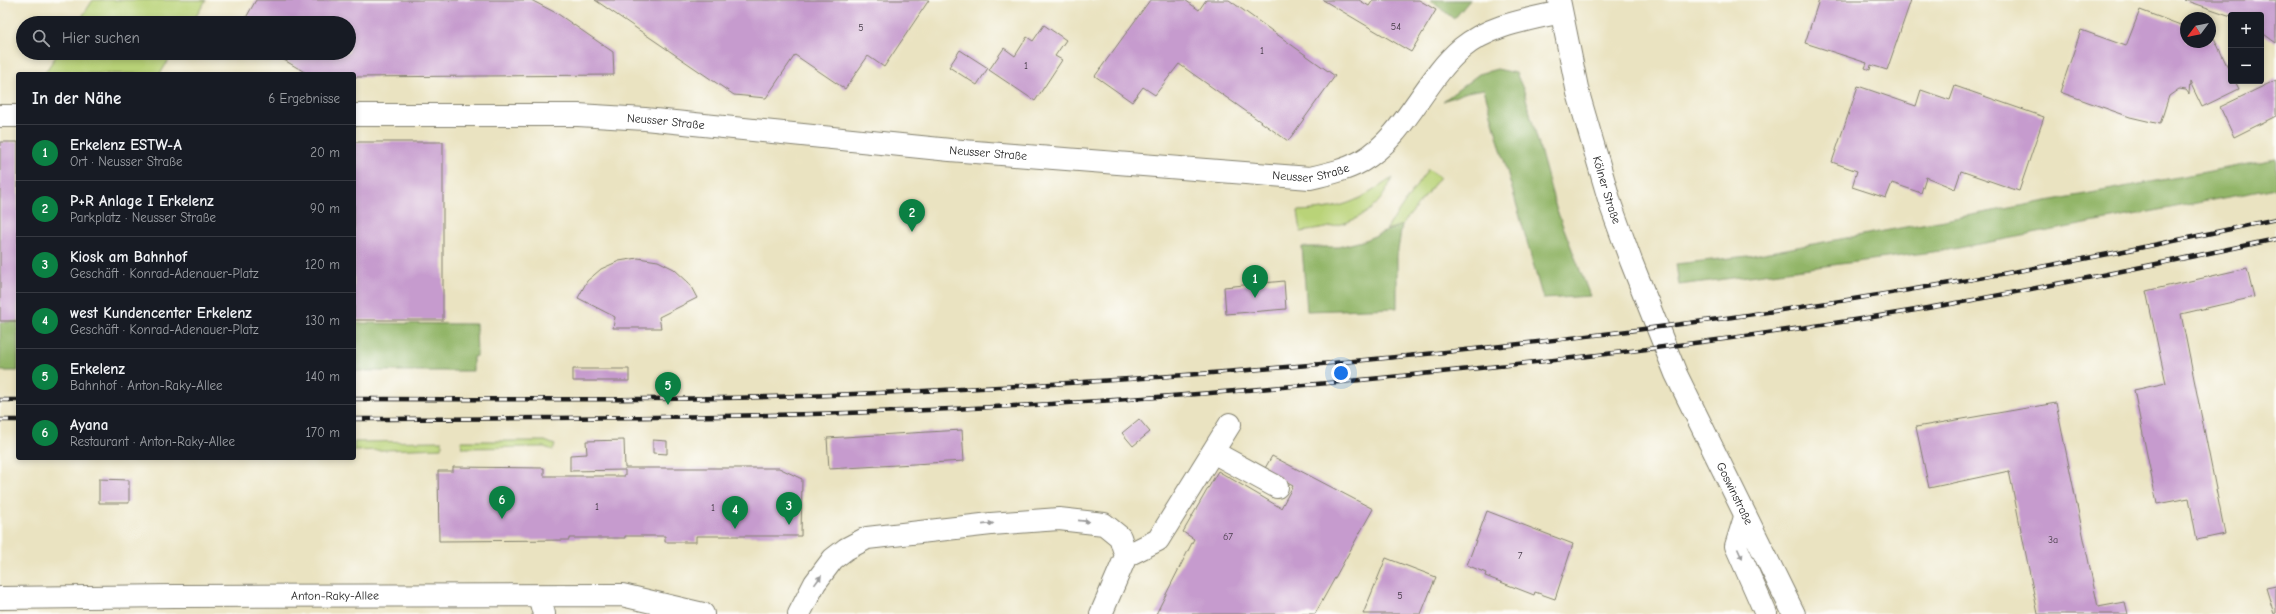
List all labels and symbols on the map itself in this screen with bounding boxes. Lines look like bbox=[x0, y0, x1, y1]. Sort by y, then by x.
north arrow bbox=[2180, 12, 2216, 48]
house number: 54 bbox=[1391, 21, 1401, 33]
house number: 5 bbox=[858, 22, 864, 34]
house number: 1 bbox=[1260, 45, 1264, 57]
house number: 1 bbox=[1024, 60, 1028, 72]
street label: Neusser Straße bbox=[627, 111, 705, 132]
street label: Neusser Straße bbox=[949, 143, 1028, 163]
street label: Kölner Straße bbox=[1590, 154, 1624, 226]
street label: Neusser Straße bbox=[1272, 161, 1351, 185]
pin: 2 bbox=[899, 199, 925, 232]
pin: 1 bbox=[1242, 265, 1268, 298]
your location bbox=[1331, 363, 1351, 383]
pin: 5 bbox=[655, 372, 681, 405]
street label: Goswinstraße bbox=[1714, 460, 1756, 527]
pin: 6 bbox=[489, 486, 515, 519]
pin: 3 bbox=[776, 492, 802, 525]
pin: 4 bbox=[722, 496, 748, 529]
house number: 1 bbox=[595, 501, 599, 513]
house number: 1 bbox=[711, 502, 715, 514]
one-way arrow bbox=[1078, 518, 1090, 525]
one-way arrow bbox=[982, 521, 995, 527]
house number: 67 bbox=[1223, 531, 1233, 543]
house number: 3a bbox=[2048, 534, 2058, 546]
one-way arrow bbox=[1737, 548, 1743, 559]
house number: 7 bbox=[1518, 550, 1523, 562]
one-way arrow bbox=[814, 574, 822, 585]
street label: Anton-Raky-Allee bbox=[291, 589, 379, 603]
house number: 5 bbox=[1397, 590, 1403, 602]

